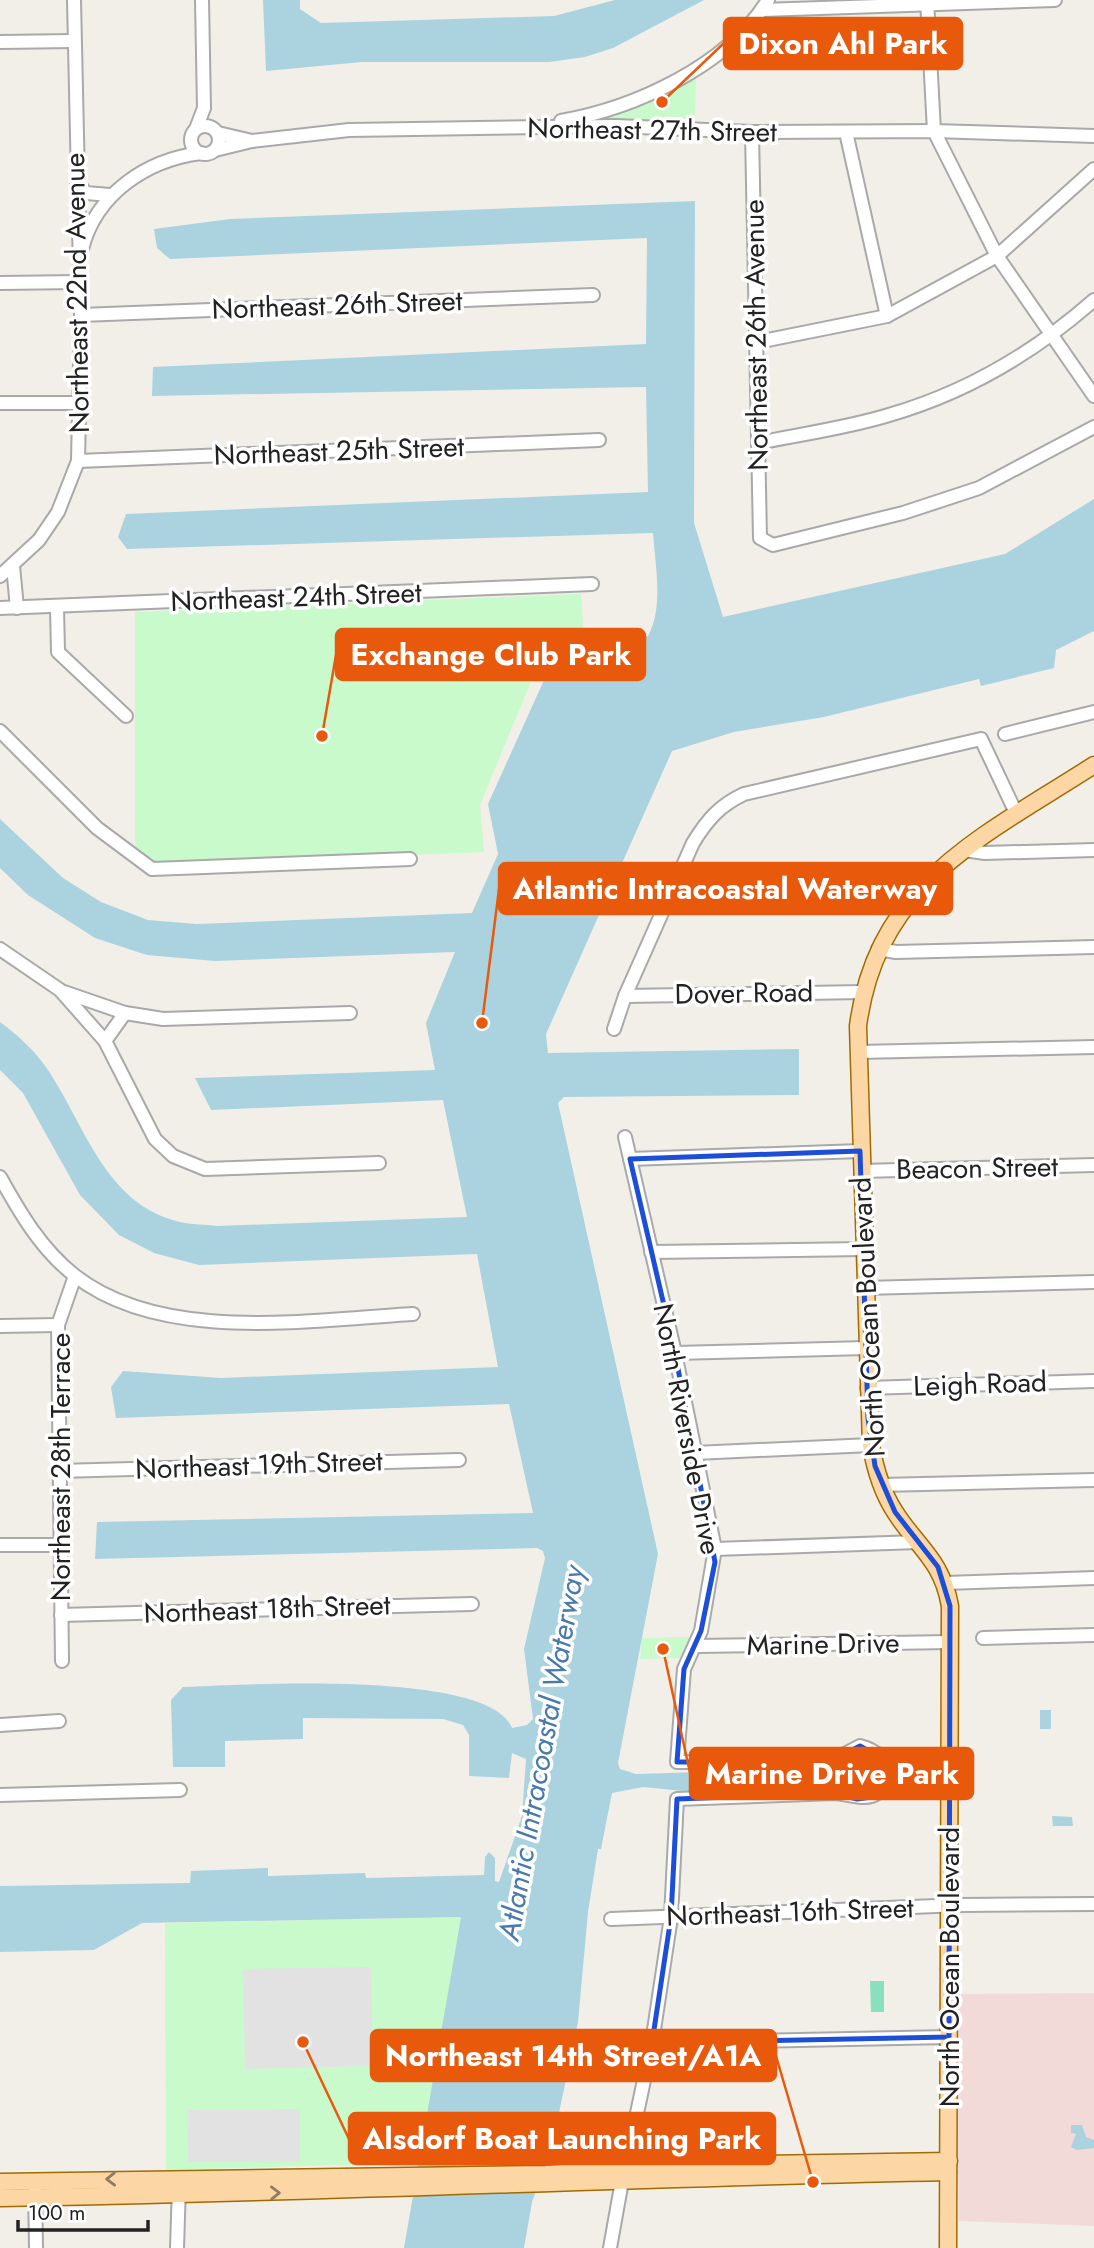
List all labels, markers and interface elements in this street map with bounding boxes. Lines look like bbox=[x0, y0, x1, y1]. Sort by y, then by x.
callout: Dixon Ahl Park bbox=[724, 18, 962, 69]
text: Dixon Ahl Park bbox=[738, 22, 948, 65]
street label: Northeast 27th Street bbox=[527, 107, 777, 153]
street label: Northeast 22nd Avenue bbox=[54, 152, 100, 434]
street label: Northeast 26th Avenue bbox=[733, 199, 779, 471]
street label: Northeast 26th Street bbox=[211, 280, 463, 330]
street label: Northeast 25th Street bbox=[213, 426, 465, 476]
street label: Northeast 24th Street bbox=[170, 572, 423, 622]
callout: Exchange Club Park bbox=[336, 629, 645, 680]
text: Exchange Club Park bbox=[351, 633, 632, 676]
callout: Atlantic Intracoastal Waterway bbox=[499, 863, 952, 914]
text: Atlantic Intracoastal Waterway bbox=[512, 867, 938, 910]
street label: Dover Road bbox=[674, 971, 814, 1015]
street label: Beacon Street bbox=[896, 1146, 1059, 1190]
street label: North Ocean Boulevard bbox=[840, 1176, 896, 1458]
street label: North Riverside Drive bbox=[643, 1300, 731, 1558]
street label: Northeast 28th Terrace bbox=[40, 1333, 81, 1601]
street label: Leigh Road bbox=[912, 1361, 1048, 1407]
street label: Northeast 19th Street bbox=[135, 1440, 384, 1490]
water label: Atlantic Intracoastal Waterway bbox=[487, 1560, 596, 1945]
street label: Northeast 18th Street bbox=[143, 1584, 391, 1634]
street label: Marine Drive bbox=[746, 1622, 900, 1666]
callout: Marine Drive Park bbox=[690, 1748, 973, 1799]
text: Marine Drive Park bbox=[705, 1752, 960, 1795]
street label: North Ocean Boulevard bbox=[929, 1827, 970, 2107]
street label: Northeast 16th Street bbox=[666, 1887, 915, 1937]
callout: Northeast 14th Street/A1A bbox=[371, 2030, 776, 2081]
text: Northeast 14th Street/A1A bbox=[385, 2034, 762, 2077]
callout: Alsdorf Boat Launching Park bbox=[349, 2113, 775, 2164]
text: Alsdorf Boat Launching Park bbox=[362, 2117, 762, 2160]
one-way arrow bbox=[105, 2172, 116, 2187]
one-way arrow bbox=[269, 2185, 280, 2200]
scale bar bbox=[18, 2188, 147, 2232]
text: 100 m bbox=[28, 2198, 85, 2228]

